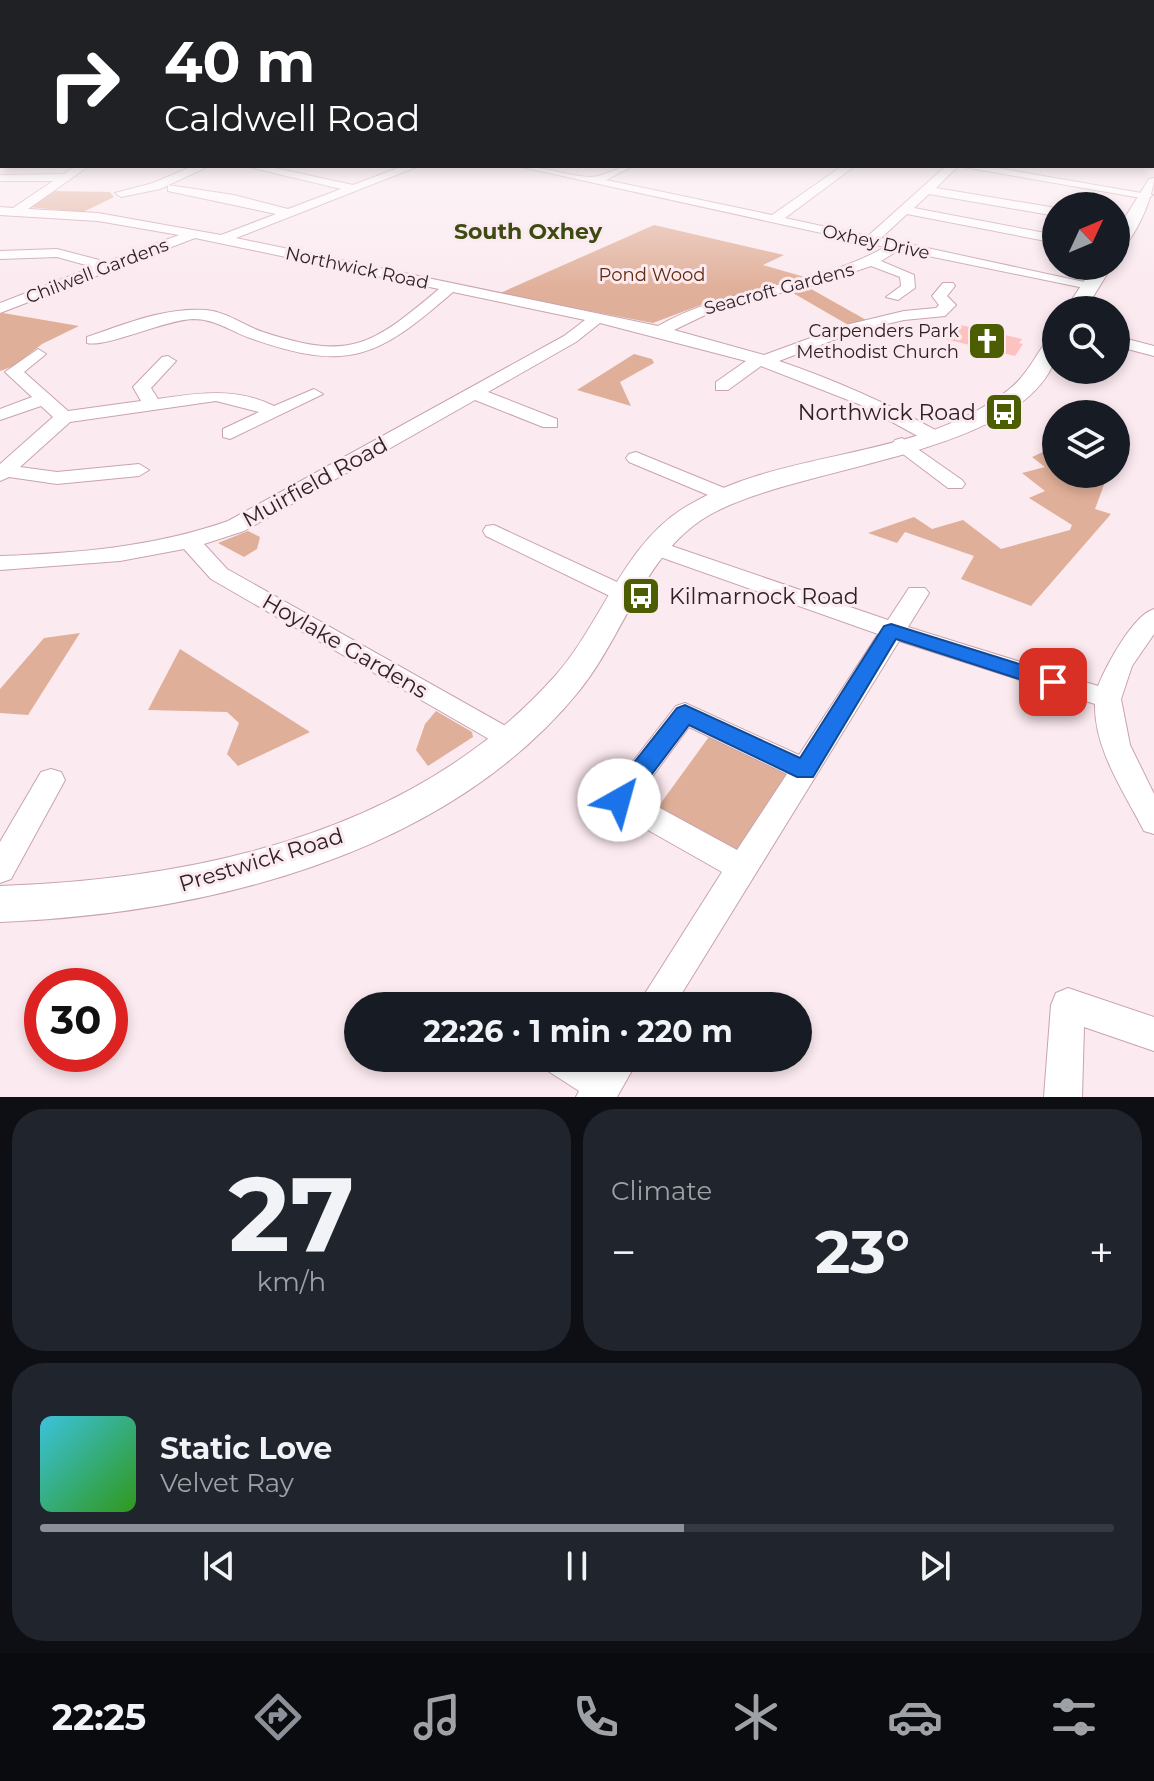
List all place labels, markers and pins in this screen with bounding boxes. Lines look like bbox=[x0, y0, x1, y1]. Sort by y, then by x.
place label: Carpenders Park Methodist Church bbox=[796, 320, 959, 363]
church icon: Carpenders Park Methodist Church bbox=[966, 320, 1008, 362]
bus stop icon: Northwick Road bbox=[983, 391, 1025, 433]
place label: Northwick Road bbox=[798, 399, 976, 426]
bus stop icon: Kilmarnock Road bbox=[620, 575, 662, 617]
place label: Kilmarnock Road bbox=[669, 583, 859, 610]
pin bbox=[1019, 648, 1087, 716]

